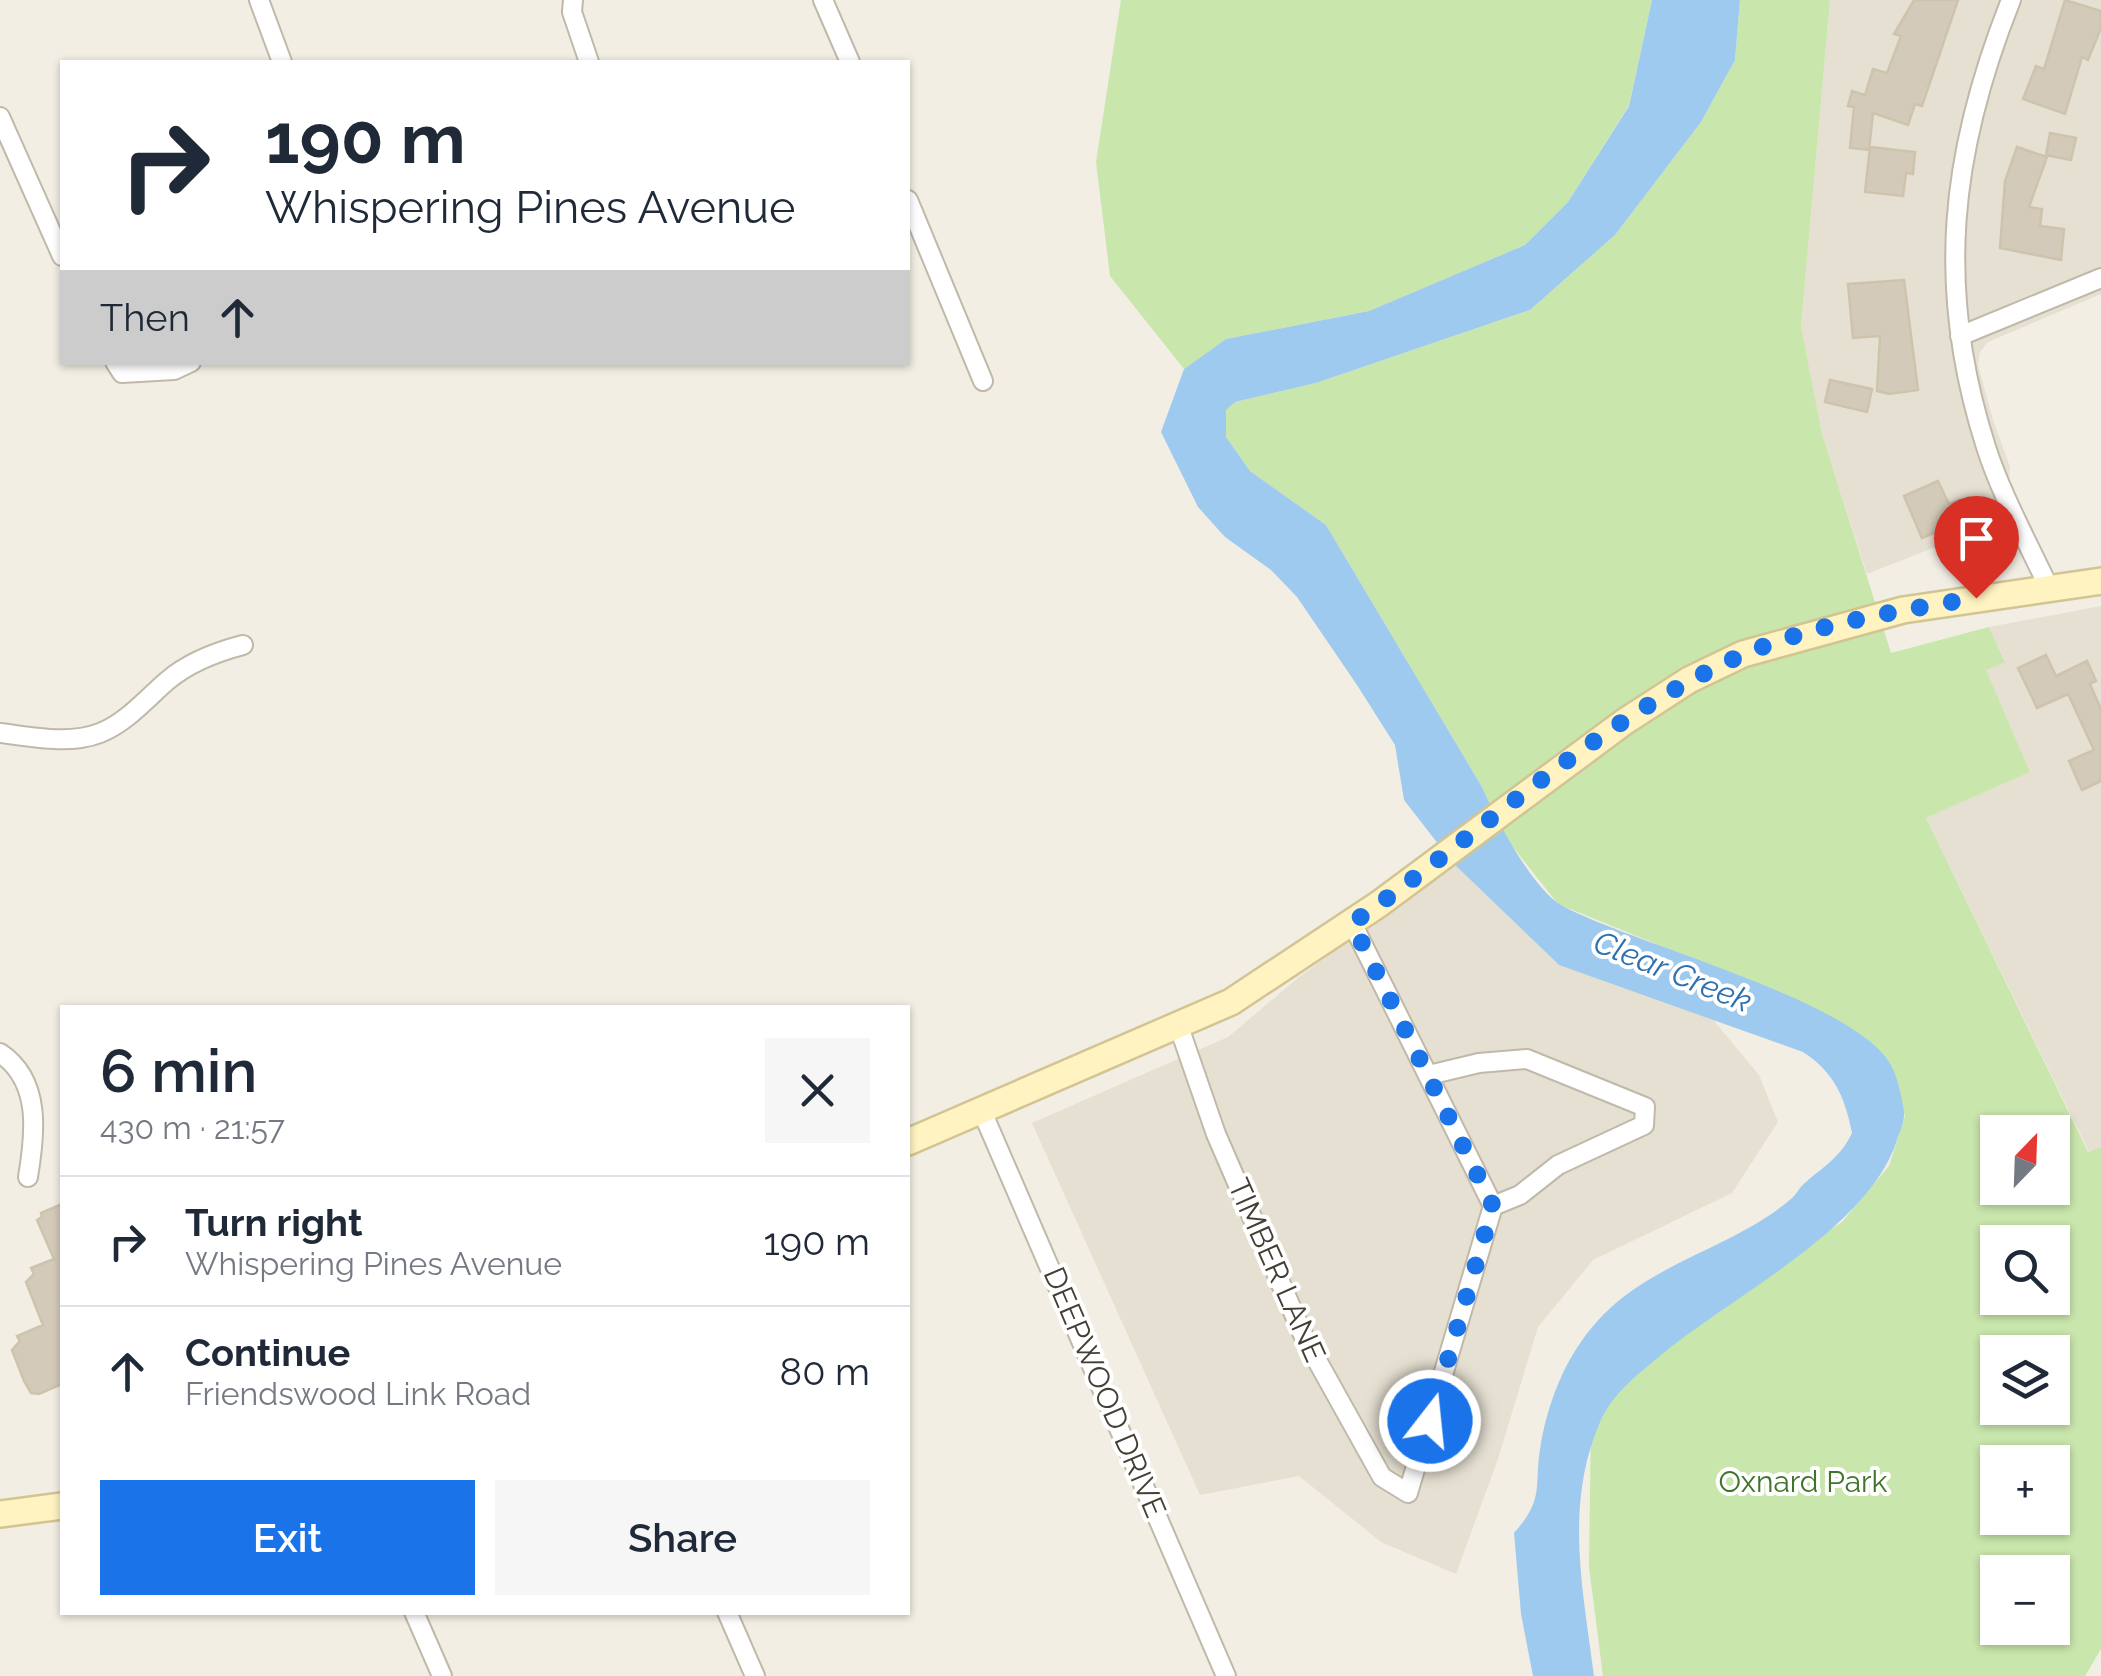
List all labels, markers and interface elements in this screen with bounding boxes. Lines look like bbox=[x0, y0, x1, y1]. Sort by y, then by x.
text: 190 m bbox=[265, 97, 466, 179]
icon: right bbox=[100, 100, 230, 230]
text: Whispering Pines Avenue bbox=[265, 181, 795, 234]
icon: ahead bbox=[210, 290, 265, 345]
text: Then bbox=[100, 295, 190, 340]
pin bbox=[1934, 496, 2019, 599]
icon: arrive bbox=[1949, 511, 2004, 566]
water label: Clear Creek bbox=[1589, 923, 1757, 1019]
text: 6 min bbox=[100, 1036, 257, 1106]
button: close bbox=[765, 1038, 870, 1143]
text: 430 m · 21:57 bbox=[100, 1109, 285, 1146]
north arrow bbox=[1980, 1115, 2070, 1205]
map controls bbox=[1980, 1115, 2070, 1645]
street label: TIMBER LANE bbox=[1221, 1173, 1333, 1367]
text: Turn right bbox=[185, 1200, 362, 1245]
icon: right bbox=[100, 1214, 155, 1269]
text: 190 m bbox=[764, 1219, 870, 1264]
button: search bbox=[1980, 1225, 2070, 1315]
text: Whispering Pines Avenue bbox=[185, 1245, 562, 1282]
street label: DEEPWOOD DRIVE bbox=[1036, 1262, 1174, 1522]
text: Continue bbox=[185, 1330, 350, 1375]
button: layers bbox=[1980, 1335, 2070, 1425]
icon: ahead bbox=[100, 1344, 155, 1399]
text: 80 m bbox=[780, 1349, 870, 1394]
position arrow bbox=[1378, 1369, 1482, 1473]
text: Friendswood Link Road bbox=[185, 1375, 531, 1412]
button: + bbox=[1980, 1445, 2070, 1535]
park label: Oxnard Park bbox=[1719, 1464, 1888, 1499]
button: Exit bbox=[100, 1480, 475, 1595]
button: Share bbox=[495, 1480, 870, 1595]
button: − bbox=[1980, 1555, 2070, 1645]

